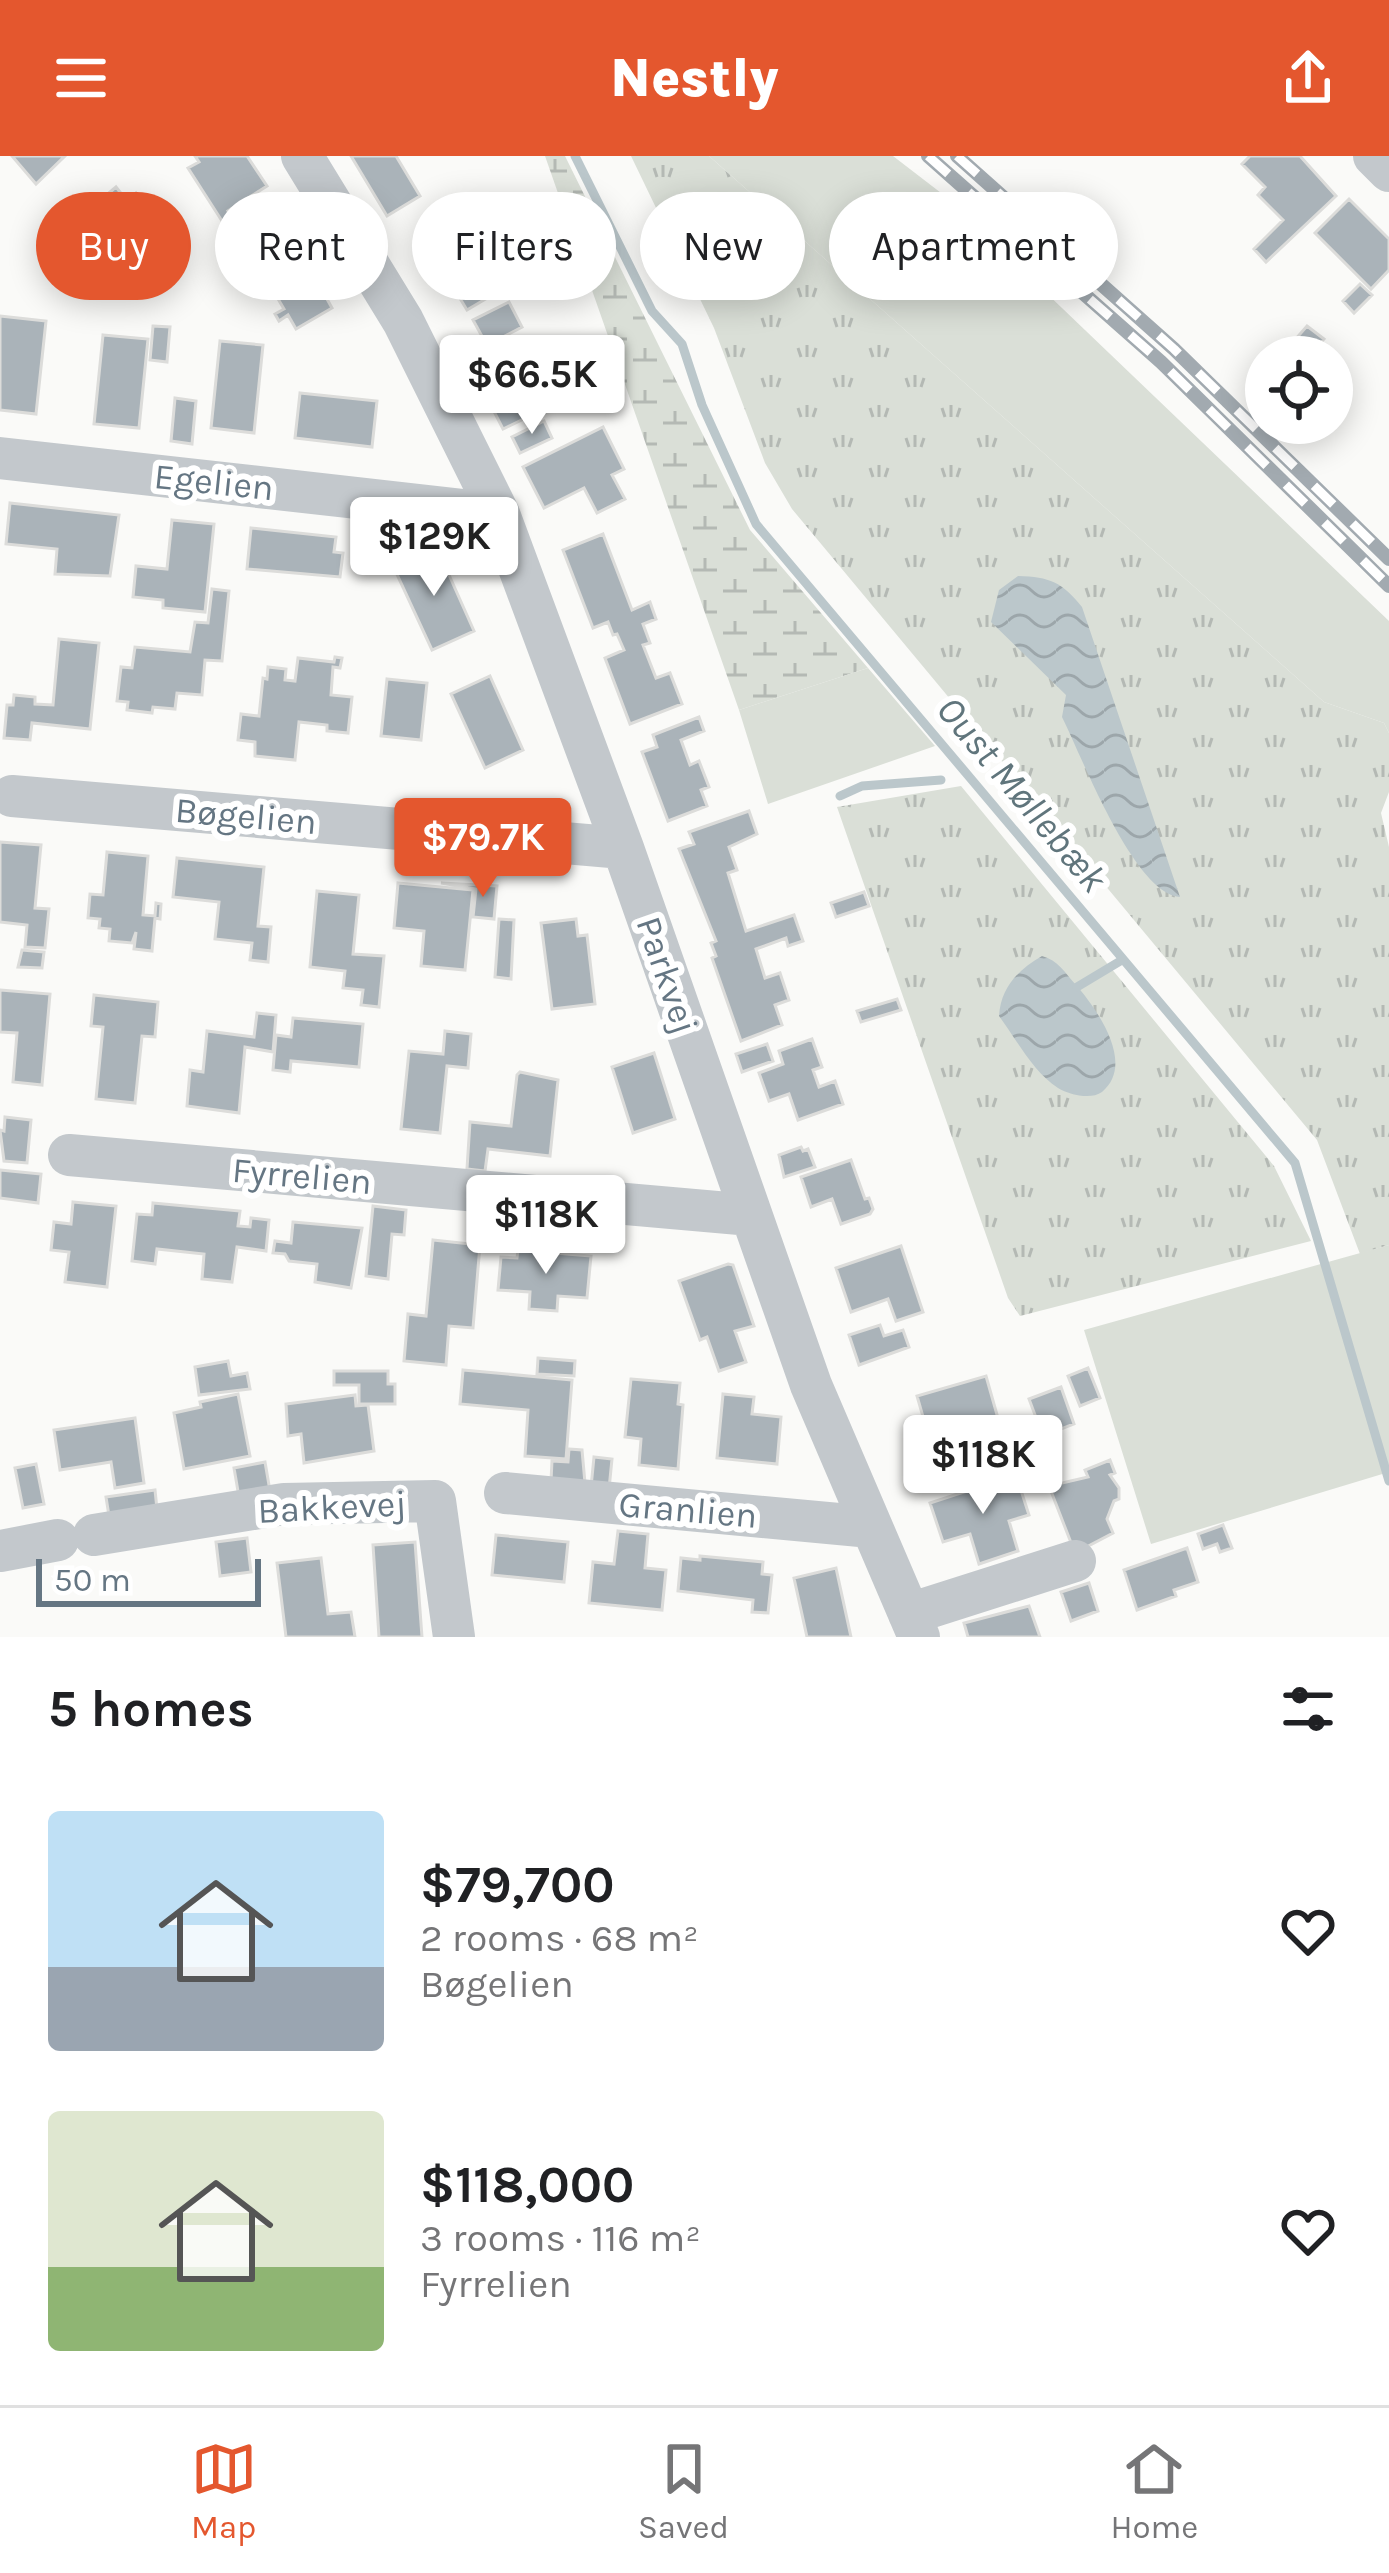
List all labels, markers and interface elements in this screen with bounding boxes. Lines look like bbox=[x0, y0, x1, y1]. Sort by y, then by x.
icon: menu bbox=[48, 45, 114, 111]
icon: share bbox=[1275, 45, 1341, 111]
text: Nestly bbox=[610, 46, 779, 110]
chip: Buy bbox=[36, 192, 191, 300]
chip: Rent bbox=[215, 192, 388, 300]
chip: Filters bbox=[412, 192, 616, 300]
chip: New bbox=[640, 192, 805, 300]
chip: Apartment bbox=[829, 192, 1118, 300]
pin: $66.5K bbox=[434, 335, 630, 437]
map controls bbox=[1245, 336, 1353, 444]
button: locate bbox=[1245, 336, 1353, 444]
text: $66.5K bbox=[467, 351, 597, 397]
street label: Egelien bbox=[152, 455, 276, 509]
pin: $129K bbox=[350, 497, 518, 599]
text: $129K bbox=[377, 513, 491, 559]
water label: Oust Møllebæk bbox=[927, 687, 1118, 902]
street label: Bøgelien bbox=[173, 789, 319, 843]
pin: $79.7K bbox=[385, 798, 581, 900]
text: $79.7K bbox=[421, 814, 545, 860]
street label: Parkvej bbox=[627, 911, 707, 1039]
street label: Fyrrelien bbox=[230, 1149, 374, 1203]
pin: $118K bbox=[462, 1175, 630, 1277]
text: $118K bbox=[493, 1191, 599, 1237]
pin: $118K bbox=[899, 1415, 1067, 1517]
text: $118K bbox=[930, 1431, 1036, 1477]
street label: Bakkevej bbox=[256, 1482, 408, 1532]
street label: Granlien bbox=[617, 1483, 759, 1537]
scale bar bbox=[36, 1553, 261, 1606]
text: 50 m bbox=[54, 1561, 131, 1599]
icon: filters bbox=[1275, 1676, 1341, 1742]
text: 5 homes bbox=[48, 1679, 254, 1739]
text: $79,700 bbox=[420, 1855, 614, 1915]
icon: home bbox=[144, 1859, 288, 2003]
icon: heart bbox=[1275, 1898, 1341, 1964]
text: 2 rooms · 68 m² bbox=[420, 1915, 699, 1961]
text: Bøgelien bbox=[420, 1961, 574, 2007]
text: $118,000 bbox=[420, 2155, 634, 2215]
icon: home bbox=[144, 2159, 288, 2303]
icon: heart bbox=[1275, 2198, 1341, 2264]
text: 3 rooms · 116 m² bbox=[420, 2215, 701, 2261]
text: Fyrrelien bbox=[420, 2261, 572, 2307]
tab: Map bbox=[191, 2436, 257, 2546]
tab: Saved bbox=[638, 2436, 729, 2546]
tab: Home bbox=[1110, 2436, 1198, 2546]

